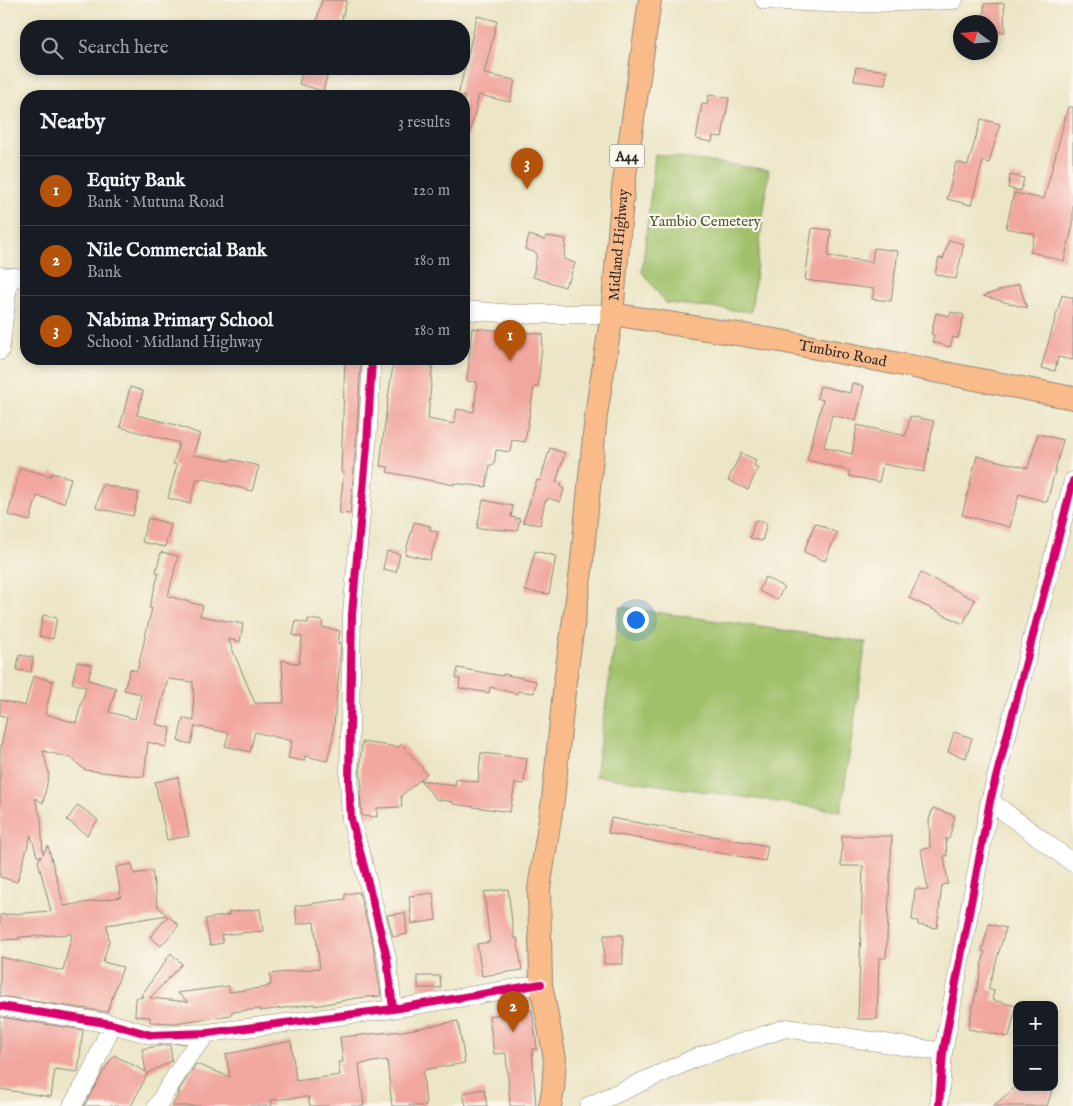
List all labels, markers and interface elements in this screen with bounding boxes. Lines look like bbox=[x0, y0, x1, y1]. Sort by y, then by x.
north arrow bbox=[953, 15, 998, 60]
search box bbox=[20, 20, 470, 75]
icon: search bbox=[38, 34, 66, 62]
text: Search here bbox=[78, 36, 169, 60]
text: Nearby bbox=[40, 109, 105, 136]
text: 3 results bbox=[398, 113, 450, 133]
road number: A44 bbox=[610, 144, 644, 168]
pin: 3 bbox=[511, 148, 543, 189]
text: Equity Bank bbox=[87, 169, 186, 193]
text: 1 bbox=[53, 181, 59, 201]
text: 120 m bbox=[413, 181, 450, 201]
street label: Midland Highway bbox=[604, 187, 633, 302]
text: Bank · Mutuna Road bbox=[87, 193, 224, 213]
park label: Yambio Cemetery bbox=[649, 212, 762, 231]
text: Nile Commercial Bank bbox=[87, 239, 267, 263]
text: 2 bbox=[52, 251, 60, 271]
text: 180 m bbox=[414, 251, 450, 271]
text: Bank bbox=[87, 263, 122, 283]
text: Nabima Primary School bbox=[87, 309, 273, 333]
pin: 1 bbox=[494, 320, 526, 361]
text: 3 bbox=[53, 321, 59, 341]
text: 180 m bbox=[414, 321, 450, 341]
text: School · Midland Highway bbox=[87, 333, 262, 353]
street label: Timbiro Road bbox=[797, 336, 889, 372]
your location bbox=[623, 607, 649, 633]
pin: 2 bbox=[497, 991, 529, 1032]
map controls bbox=[1013, 1001, 1058, 1091]
button: + bbox=[1013, 1001, 1058, 1046]
button: − bbox=[1013, 1046, 1058, 1091]

